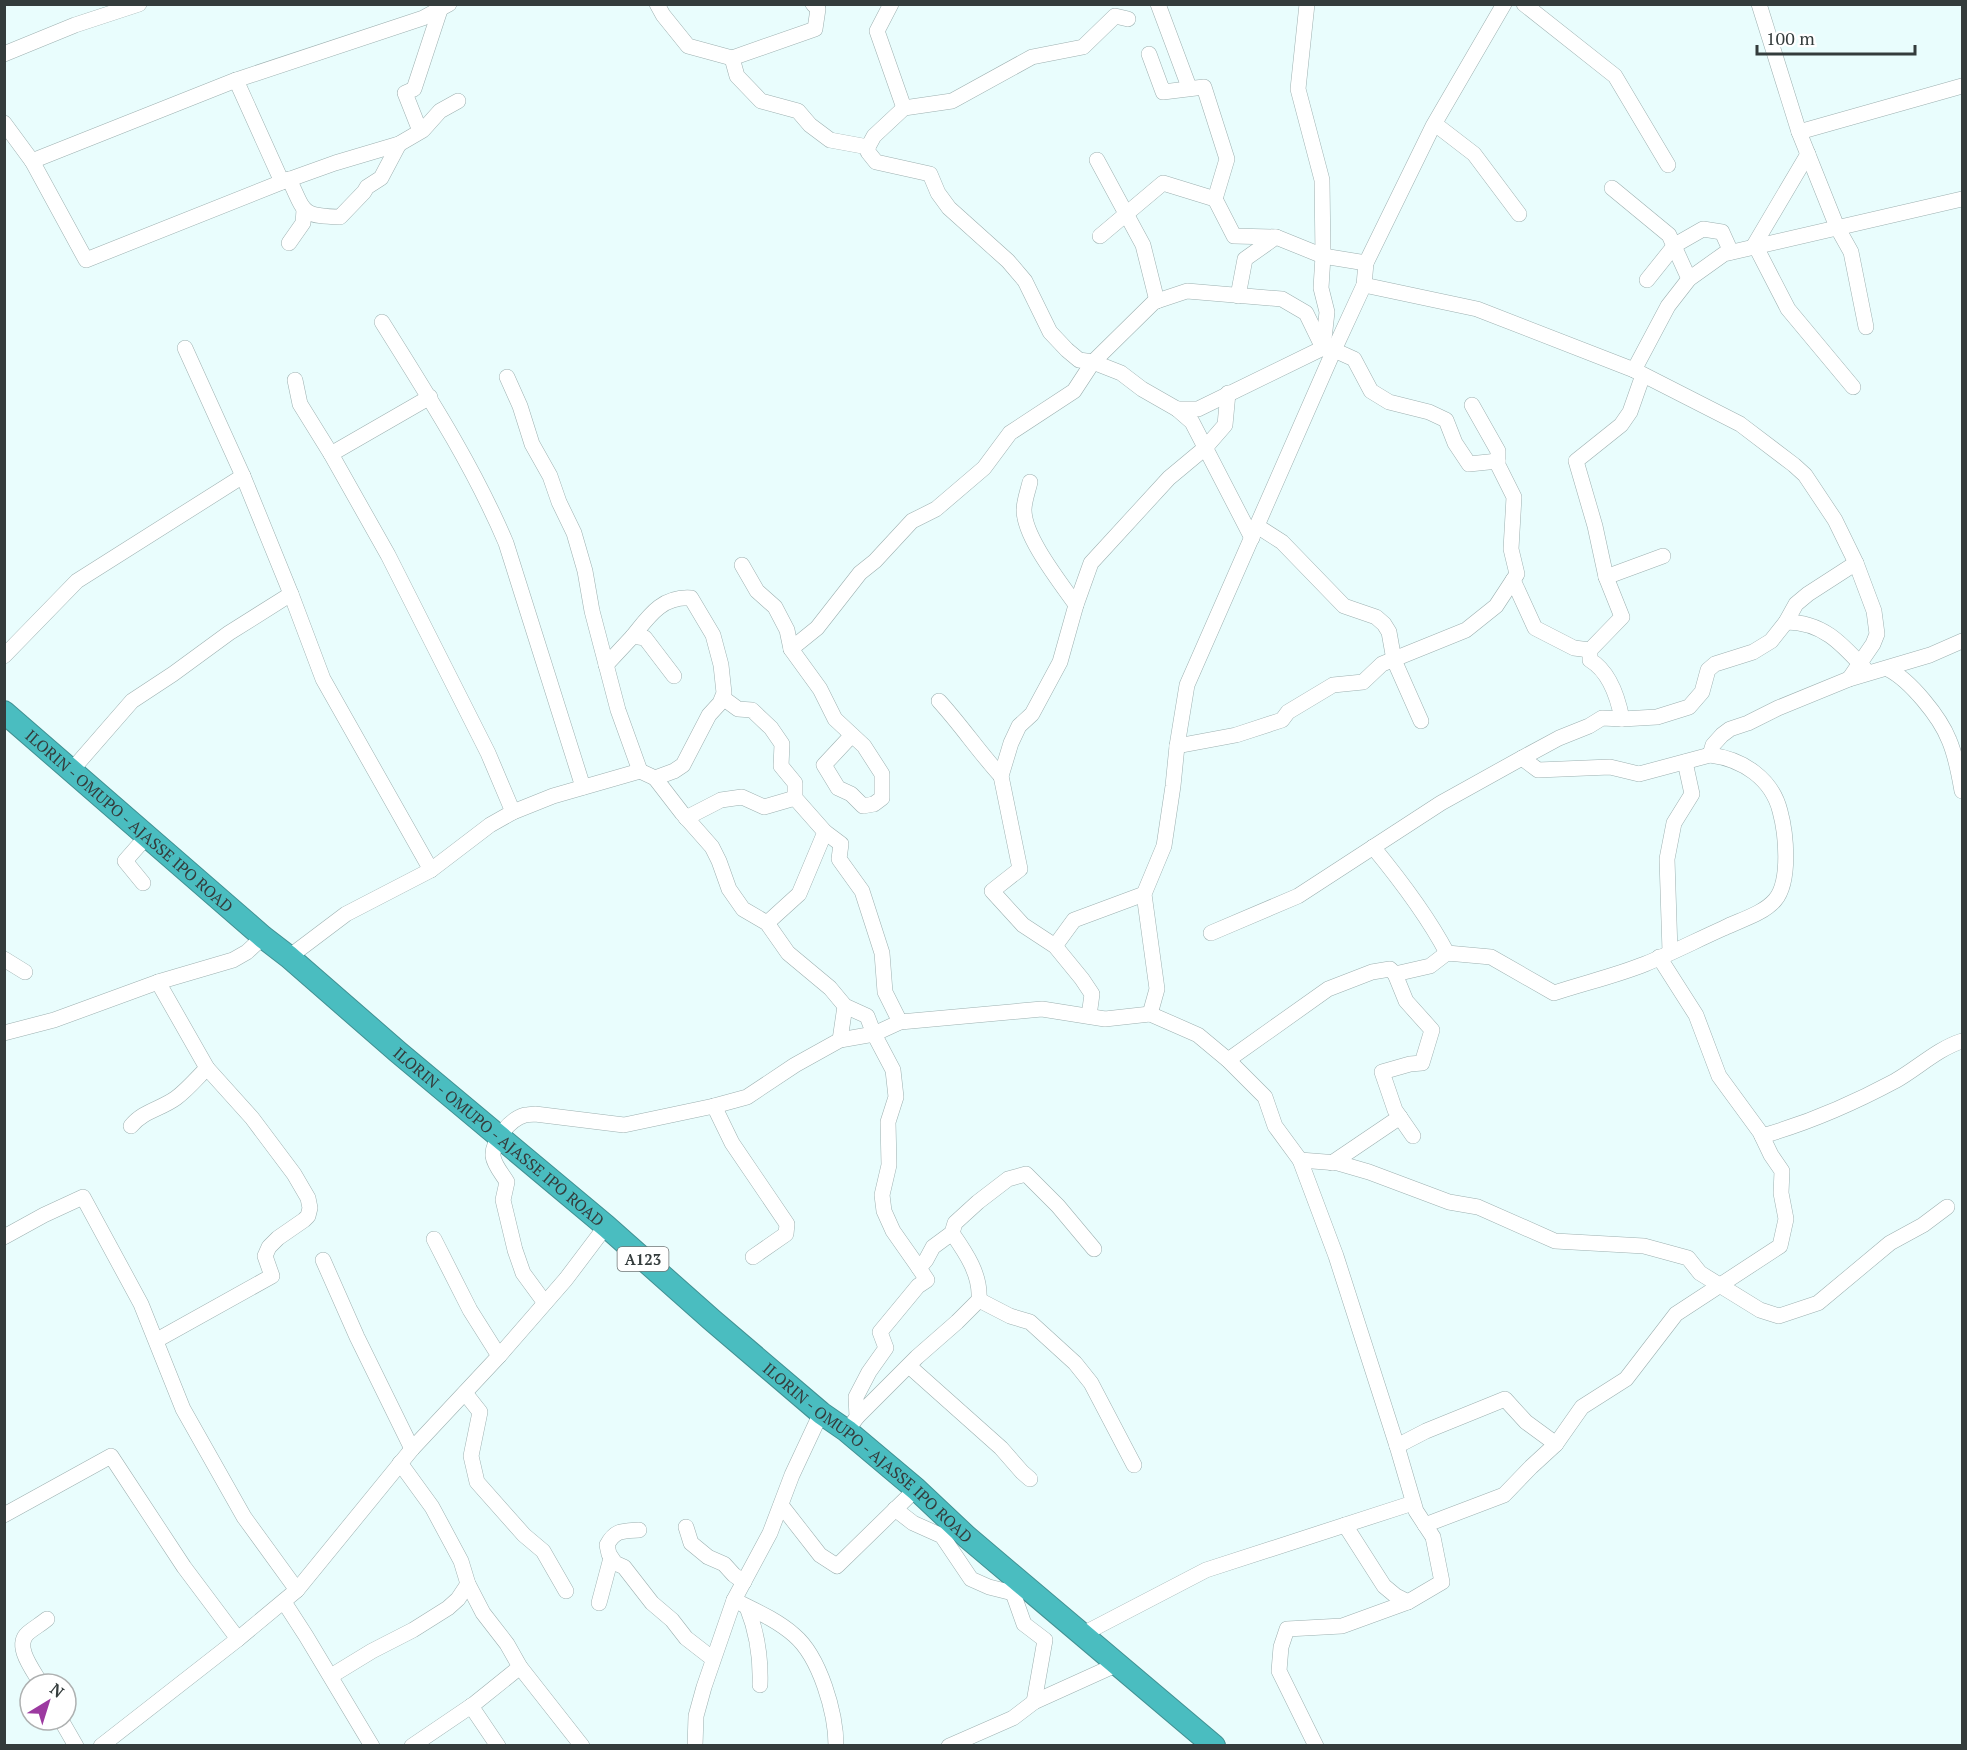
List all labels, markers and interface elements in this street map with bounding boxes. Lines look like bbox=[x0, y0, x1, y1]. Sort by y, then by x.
scale bar bbox=[1757, 18, 1914, 56]
text: 100 m bbox=[1766, 26, 1815, 50]
street label: ILORIN - OMUPO - AJASSE IPO ROAD bbox=[21, 724, 238, 917]
street label: ILORIN - OMUPO - AJASSE IPO ROAD bbox=[389, 1042, 609, 1231]
road number: A123 bbox=[618, 1247, 668, 1271]
street label: ILORIN - OMUPO - AJASSE IPO ROAD bbox=[758, 1357, 977, 1548]
north arrow bbox=[18, 1672, 78, 1732]
text: N bbox=[46, 1678, 69, 1703]

